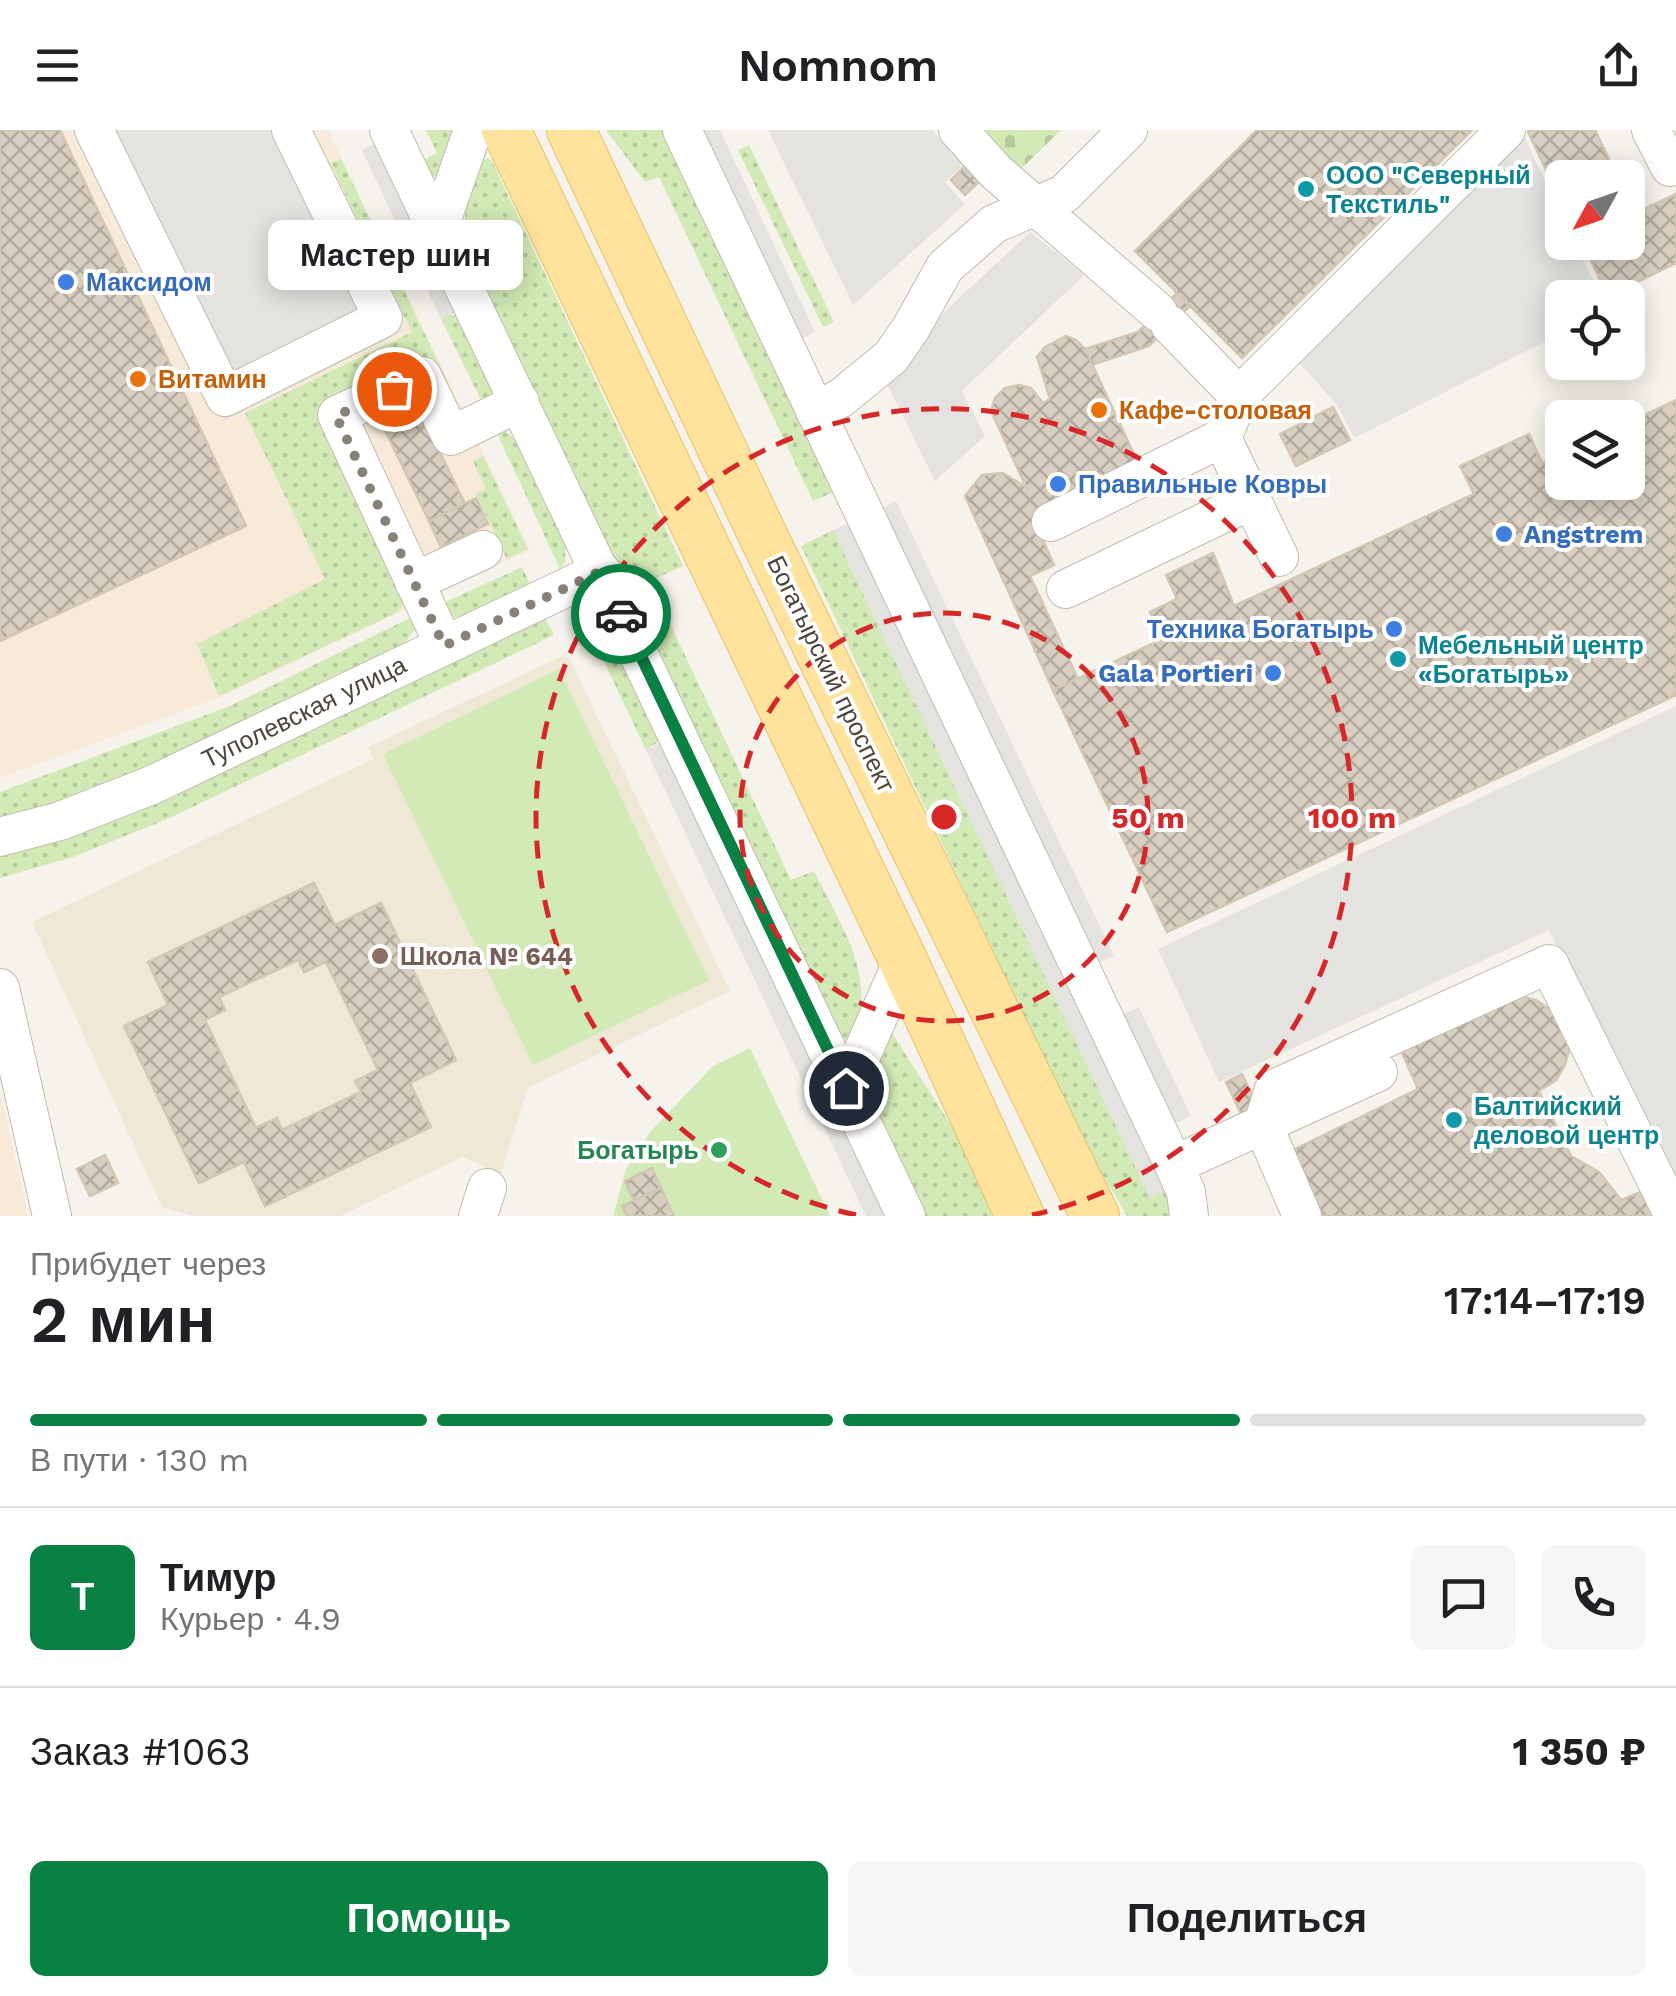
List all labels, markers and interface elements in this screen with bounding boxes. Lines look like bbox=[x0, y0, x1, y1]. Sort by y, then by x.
icon: menu bbox=[30, 38, 85, 93]
icon: share bbox=[1591, 38, 1646, 93]
text: Nomnom bbox=[738, 39, 938, 92]
north arrow bbox=[1545, 160, 1645, 260]
map controls bbox=[1545, 160, 1645, 500]
place label: ООО "Северный Текстиль" bbox=[1326, 161, 1531, 219]
marker: ООО "Северный Текстиль" bbox=[1295, 178, 1317, 200]
callout: Мастер шин bbox=[266, 219, 522, 289]
text: Мастер шин bbox=[300, 236, 491, 274]
place label: Максидом bbox=[86, 268, 212, 297]
marker: Максидом bbox=[55, 271, 77, 293]
button: locate bbox=[1545, 280, 1645, 380]
pin bbox=[352, 347, 437, 432]
icon: bag bbox=[367, 362, 422, 417]
place label: Витамин bbox=[158, 365, 267, 394]
marker: Витамин bbox=[127, 368, 149, 390]
place label: Кафе-столовая bbox=[1119, 396, 1312, 425]
marker: Кафе-столовая bbox=[1088, 399, 1110, 421]
button: layers bbox=[1545, 400, 1645, 500]
place label: Правильные Ковры bbox=[1078, 470, 1327, 499]
marker: Правильные Ковры bbox=[1047, 473, 1069, 495]
place label: Angstrem bbox=[1524, 520, 1643, 549]
marker: Angstrem bbox=[1493, 523, 1515, 545]
street label: Богатырский проспект bbox=[761, 551, 901, 797]
courier bbox=[571, 564, 671, 664]
icon: car bbox=[594, 587, 649, 642]
place label: Техника Богатырь bbox=[1147, 615, 1374, 644]
marker: Техника Богатырь bbox=[1383, 618, 1405, 640]
place label: Мебельный центр «Богатырь» bbox=[1418, 631, 1644, 689]
marker: Мебельный центр «Богатырь» bbox=[1387, 648, 1409, 670]
street label: Туполевская улица bbox=[197, 650, 411, 774]
place label: Gala Portieri bbox=[1098, 659, 1253, 688]
marker: Gala Portieri bbox=[1262, 662, 1284, 684]
centre of rings bbox=[926, 799, 962, 835]
text: 50 m bbox=[1111, 800, 1185, 835]
text: 100 m bbox=[1308, 800, 1396, 835]
place label: Школа № 644 bbox=[400, 942, 573, 971]
marker: Школа № 644 bbox=[369, 945, 391, 967]
pin bbox=[804, 1046, 889, 1131]
icon: home bbox=[819, 1061, 874, 1116]
place label: Балтийский деловой центр bbox=[1474, 1092, 1659, 1150]
marker: Балтийский деловой центр bbox=[1443, 1109, 1465, 1131]
place label: Богатырь bbox=[577, 1136, 699, 1165]
marker: Богатырь bbox=[708, 1139, 730, 1161]
text: Прибудет через bbox=[30, 1245, 266, 1283]
text: 17:14–17:19 bbox=[1444, 1279, 1646, 1323]
text: 2 мин bbox=[30, 1282, 216, 1358]
text: В пути · 130 m bbox=[30, 1441, 249, 1479]
button: chat bbox=[1411, 1545, 1516, 1650]
button: phone bbox=[1541, 1545, 1646, 1650]
text: Тимур bbox=[160, 1556, 277, 1600]
text: Т bbox=[71, 1575, 94, 1619]
text: Курьер · 4.9 bbox=[160, 1600, 341, 1638]
text: Заказ #1063 bbox=[30, 1730, 251, 1774]
text: 1 350 ₽ bbox=[1513, 1730, 1646, 1774]
button: Помощь bbox=[30, 1861, 828, 1976]
button: Поделиться bbox=[848, 1861, 1646, 1976]

